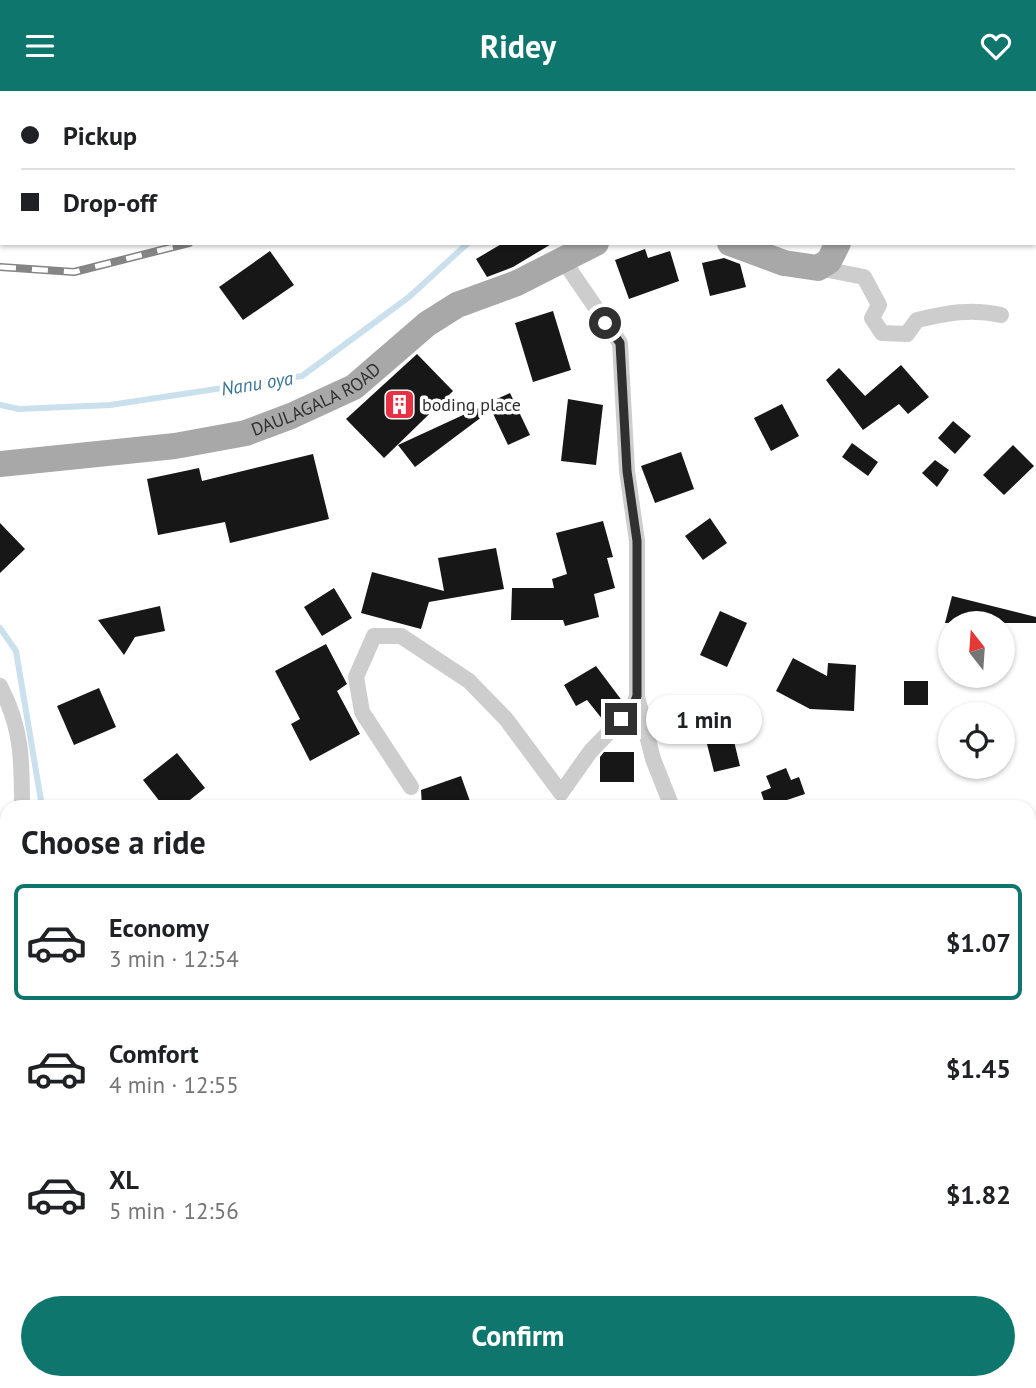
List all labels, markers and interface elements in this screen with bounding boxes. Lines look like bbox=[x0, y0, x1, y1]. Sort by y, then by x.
text: Ridey bbox=[480, 25, 556, 67]
icon: menu bbox=[21, 27, 59, 65]
icon: heart bbox=[977, 27, 1015, 65]
text: Pickup bbox=[63, 119, 137, 152]
text: Drop-off bbox=[63, 186, 157, 219]
route start bbox=[589, 307, 621, 339]
street label: DAULAGALA ROAD bbox=[248, 357, 385, 441]
water label: Nanu oya bbox=[219, 365, 295, 401]
building icon: boding place bbox=[382, 388, 416, 422]
place label: boding place bbox=[422, 393, 521, 416]
north arrow bbox=[938, 611, 1015, 688]
map controls bbox=[938, 611, 1015, 779]
callout: 1 min bbox=[646, 695, 761, 743]
button: locate bbox=[938, 702, 1015, 779]
route end bbox=[605, 703, 637, 735]
text: 1 min bbox=[676, 705, 732, 734]
text: Choose a ride bbox=[21, 821, 206, 863]
icon: car bbox=[25, 911, 88, 974]
text: Economy bbox=[109, 911, 209, 944]
text: $1.07 bbox=[946, 926, 1011, 959]
text: 3 min · 12:54 bbox=[109, 944, 239, 973]
icon: car bbox=[25, 1037, 88, 1100]
text: Comfort bbox=[109, 1037, 199, 1070]
text: $1.45 bbox=[946, 1052, 1011, 1085]
text: 4 min · 12:55 bbox=[109, 1070, 239, 1099]
icon: car bbox=[25, 1163, 88, 1226]
text: XL bbox=[109, 1163, 139, 1196]
text: $1.82 bbox=[946, 1178, 1011, 1211]
text: 5 min · 12:56 bbox=[109, 1196, 239, 1225]
button: Confirm bbox=[21, 1296, 1015, 1376]

